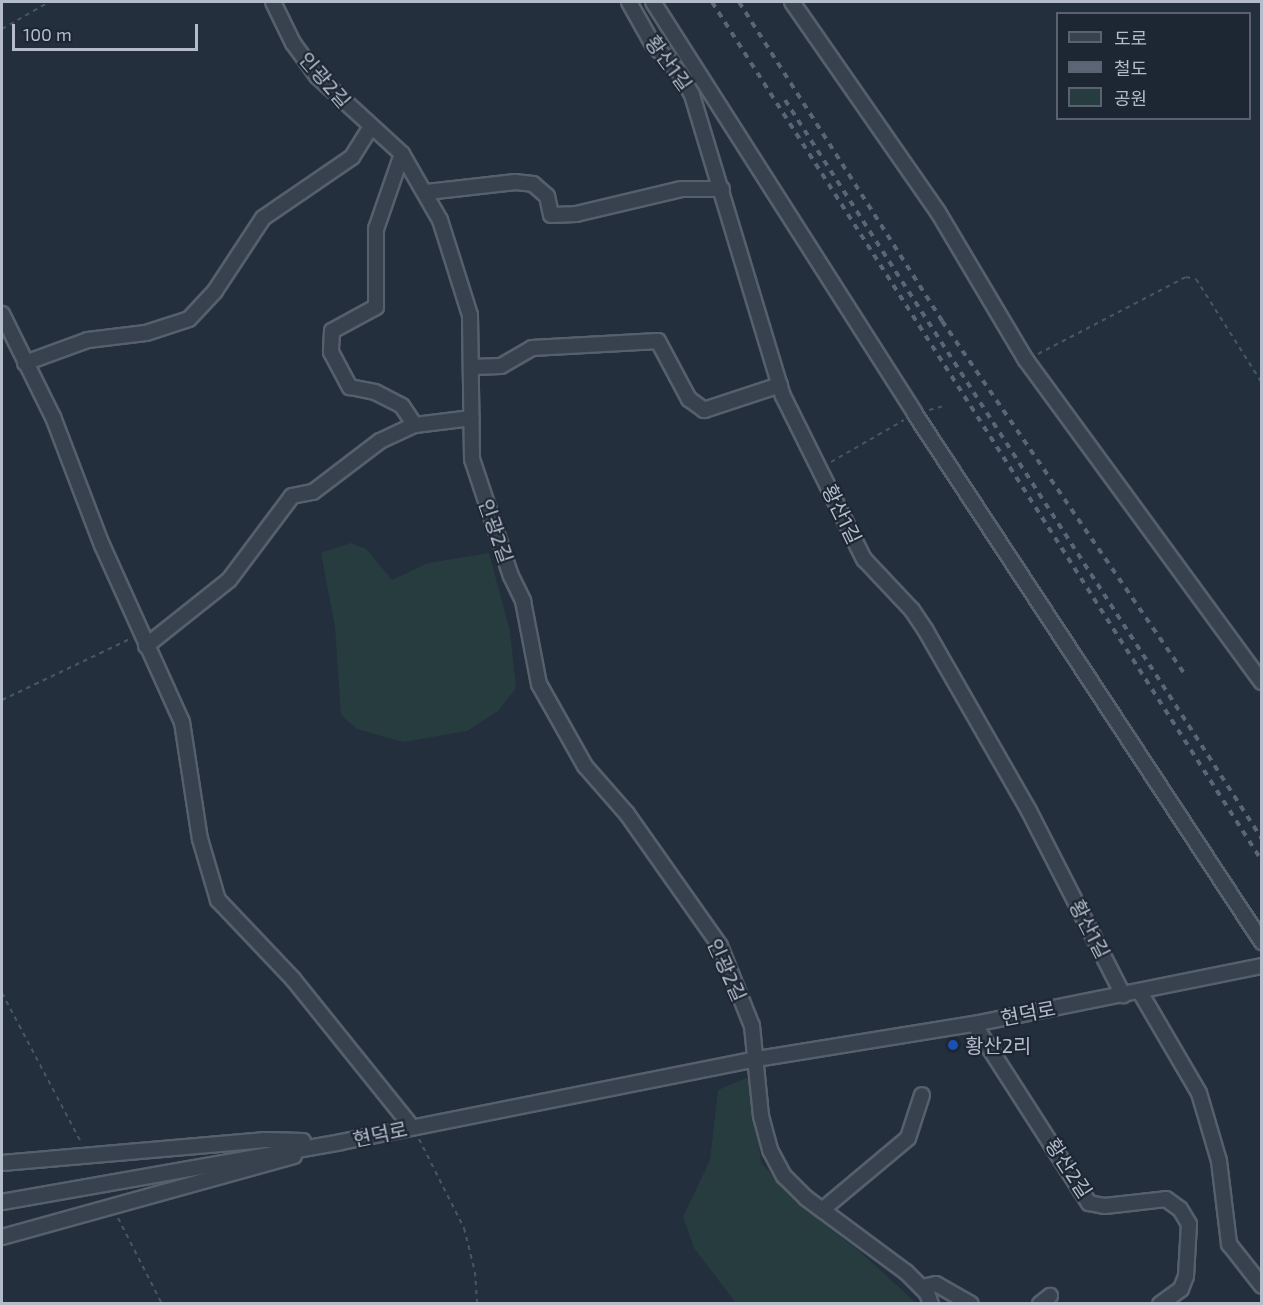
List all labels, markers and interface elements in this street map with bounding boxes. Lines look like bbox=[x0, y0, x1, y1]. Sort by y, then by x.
scale bar bbox=[15, 12, 201, 50]
legend bbox=[1056, 12, 1251, 120]
text: 100 m bbox=[23, 23, 72, 45]
text: 도로 bbox=[1114, 27, 1147, 49]
street label: 황산1길 bbox=[641, 30, 697, 96]
street label: 인광2길 bbox=[294, 47, 356, 113]
text: 철도 bbox=[1114, 57, 1147, 79]
text: 공원 bbox=[1114, 87, 1147, 109]
street label: 황산1길 bbox=[817, 480, 867, 548]
street label: 인광2길 bbox=[474, 496, 518, 566]
street label: 황산1길 bbox=[1065, 895, 1115, 963]
street label: 인광2길 bbox=[703, 935, 751, 1005]
street label: 현덕로 bbox=[999, 996, 1057, 1030]
place label: 황산2리 bbox=[965, 1033, 1031, 1057]
marker: 황산2리 bbox=[946, 1038, 960, 1052]
street label: 현덕로 bbox=[351, 1117, 409, 1151]
street label: 황산2길 bbox=[1041, 1134, 1097, 1202]

